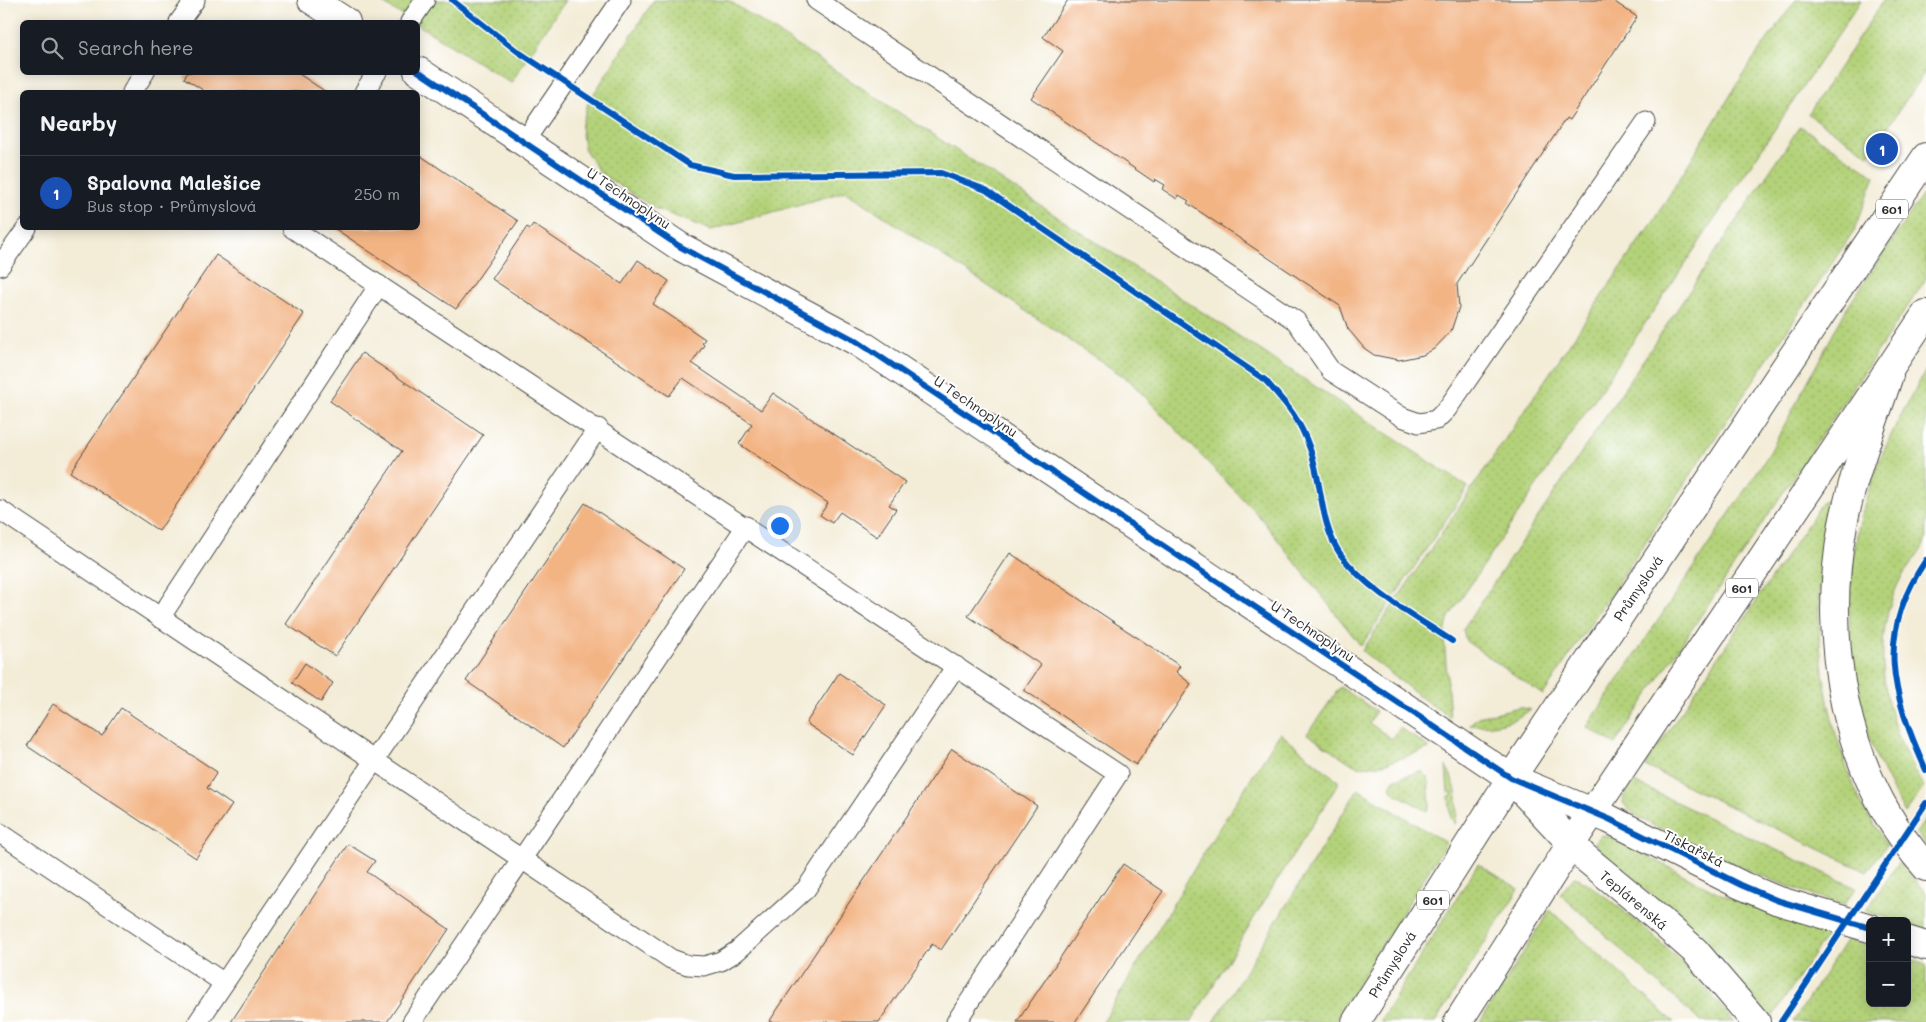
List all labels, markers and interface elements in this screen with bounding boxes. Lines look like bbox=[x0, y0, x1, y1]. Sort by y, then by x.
search box bbox=[20, 20, 420, 75]
icon: search bbox=[38, 34, 66, 62]
text: Search here bbox=[78, 35, 194, 60]
text: Nearby bbox=[40, 109, 117, 136]
pin: 1 bbox=[1866, 130, 1898, 168]
street label: U Technoplynu bbox=[583, 163, 675, 233]
text: Spalovna Malešice bbox=[87, 170, 261, 195]
text: 1 bbox=[52, 183, 60, 204]
text: 250 m bbox=[354, 183, 400, 204]
text: Bus stop · Průmyslová bbox=[87, 195, 257, 216]
road number: 601 bbox=[1876, 200, 1908, 218]
street label: U Technoplynu bbox=[930, 371, 1022, 441]
your location bbox=[767, 513, 793, 539]
street label: Průmyslová bbox=[1609, 551, 1667, 625]
road number: 601 bbox=[1726, 578, 1758, 598]
street label: U Technoplynu bbox=[1267, 596, 1359, 666]
street label: Tiskařská bbox=[1661, 825, 1727, 871]
street label: Teplárenská bbox=[1596, 866, 1672, 934]
road number: 601 bbox=[1417, 890, 1449, 910]
map controls bbox=[1866, 917, 1911, 1007]
button: + bbox=[1866, 917, 1911, 962]
street label: Průmyslová bbox=[1364, 927, 1420, 1001]
button: − bbox=[1866, 962, 1911, 1007]

